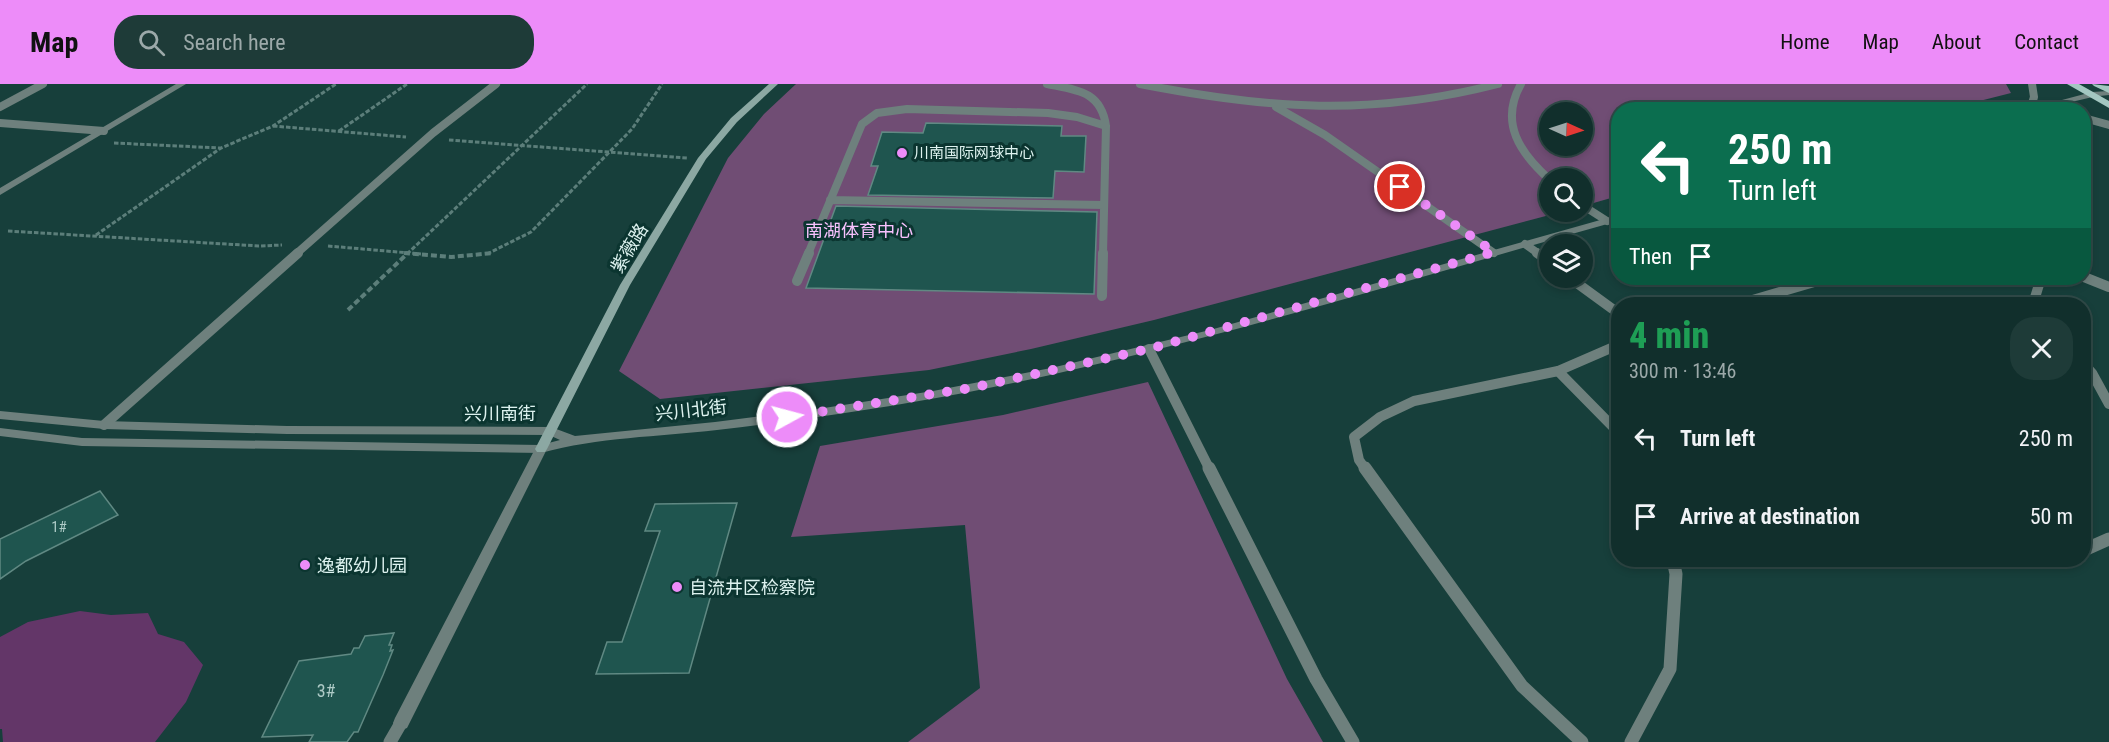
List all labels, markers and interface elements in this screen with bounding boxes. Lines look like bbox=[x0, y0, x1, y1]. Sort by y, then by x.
search box bbox=[114, 15, 534, 69]
text: Map bbox=[30, 26, 78, 59]
icon: search bbox=[135, 26, 168, 59]
text: Search here bbox=[183, 30, 286, 55]
text: Home bbox=[1780, 30, 1830, 54]
text: Map bbox=[1863, 30, 1899, 54]
text: About bbox=[1932, 30, 1981, 54]
text: Contact bbox=[2014, 30, 2079, 54]
north arrow bbox=[1539, 102, 1593, 156]
map controls bbox=[1539, 102, 1593, 288]
text: 250 m bbox=[1728, 125, 1833, 174]
icon: left bbox=[1629, 126, 1707, 204]
place label: 川南国际网球中心 bbox=[914, 144, 1034, 162]
marker: 川南国际网球中心 bbox=[895, 146, 909, 160]
pin bbox=[1374, 161, 1425, 212]
button: search bbox=[1539, 168, 1593, 222]
icon: arrive bbox=[1383, 170, 1416, 203]
text: Turn left bbox=[1728, 175, 1817, 207]
street label: 紫薇路 bbox=[606, 219, 652, 277]
park label: 南湖体育中心 bbox=[805, 220, 913, 241]
button: layers bbox=[1539, 234, 1593, 288]
icon: arrive bbox=[1684, 240, 1717, 273]
text: Then bbox=[1629, 244, 1672, 269]
text: 4 min bbox=[1629, 315, 1709, 357]
button: close bbox=[2010, 317, 2073, 380]
text: 300 m · 13:46 bbox=[1629, 359, 1736, 383]
position arrow bbox=[755, 385, 819, 449]
street label: 兴川北街 bbox=[654, 396, 728, 424]
street label: 兴川南街 bbox=[464, 403, 536, 424]
icon: left bbox=[1629, 422, 1662, 455]
text: Turn left bbox=[1680, 426, 1755, 451]
text: 250 m bbox=[2019, 426, 2073, 451]
icon: arrive bbox=[1629, 500, 1662, 533]
text: Arrive at destination bbox=[1680, 504, 1860, 529]
text: 50 m bbox=[2030, 504, 2073, 529]
house number: 1# bbox=[51, 518, 67, 536]
place label: 逸都幼儿园 bbox=[317, 555, 407, 576]
marker: 逸都幼儿园 bbox=[298, 558, 312, 572]
place label: 自流井区检察院 bbox=[689, 577, 815, 598]
marker: 自流井区检察院 bbox=[670, 580, 684, 594]
house number: 3# bbox=[317, 680, 336, 701]

